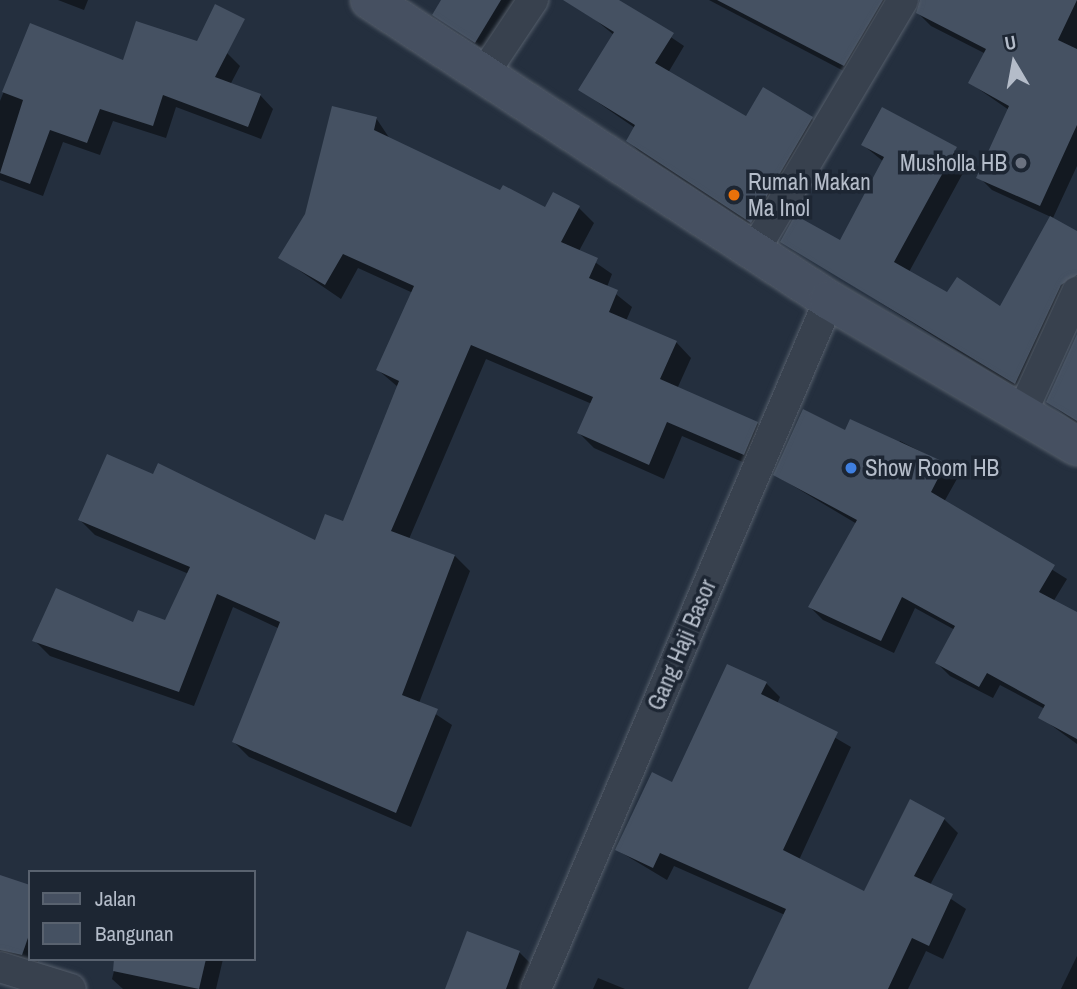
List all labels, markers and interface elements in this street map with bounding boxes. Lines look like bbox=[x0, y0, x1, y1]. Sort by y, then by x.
north arrow bbox=[979, 28, 1049, 98]
text: U bbox=[1003, 29, 1018, 56]
place label: Musholla HB bbox=[900, 149, 1007, 177]
marker: Musholla HB bbox=[1013, 155, 1029, 171]
place label: Rumah Makan Ma Inol bbox=[748, 168, 871, 222]
marker: Rumah Makan Ma Inol bbox=[726, 187, 742, 203]
place label: Show Room HB bbox=[865, 454, 999, 482]
marker: Show Room HB bbox=[843, 460, 859, 476]
street label: Gang Haji Basor bbox=[642, 575, 722, 715]
legend bbox=[28, 870, 256, 961]
text: Jalan bbox=[95, 884, 136, 913]
text: Bangunan bbox=[95, 919, 174, 948]

